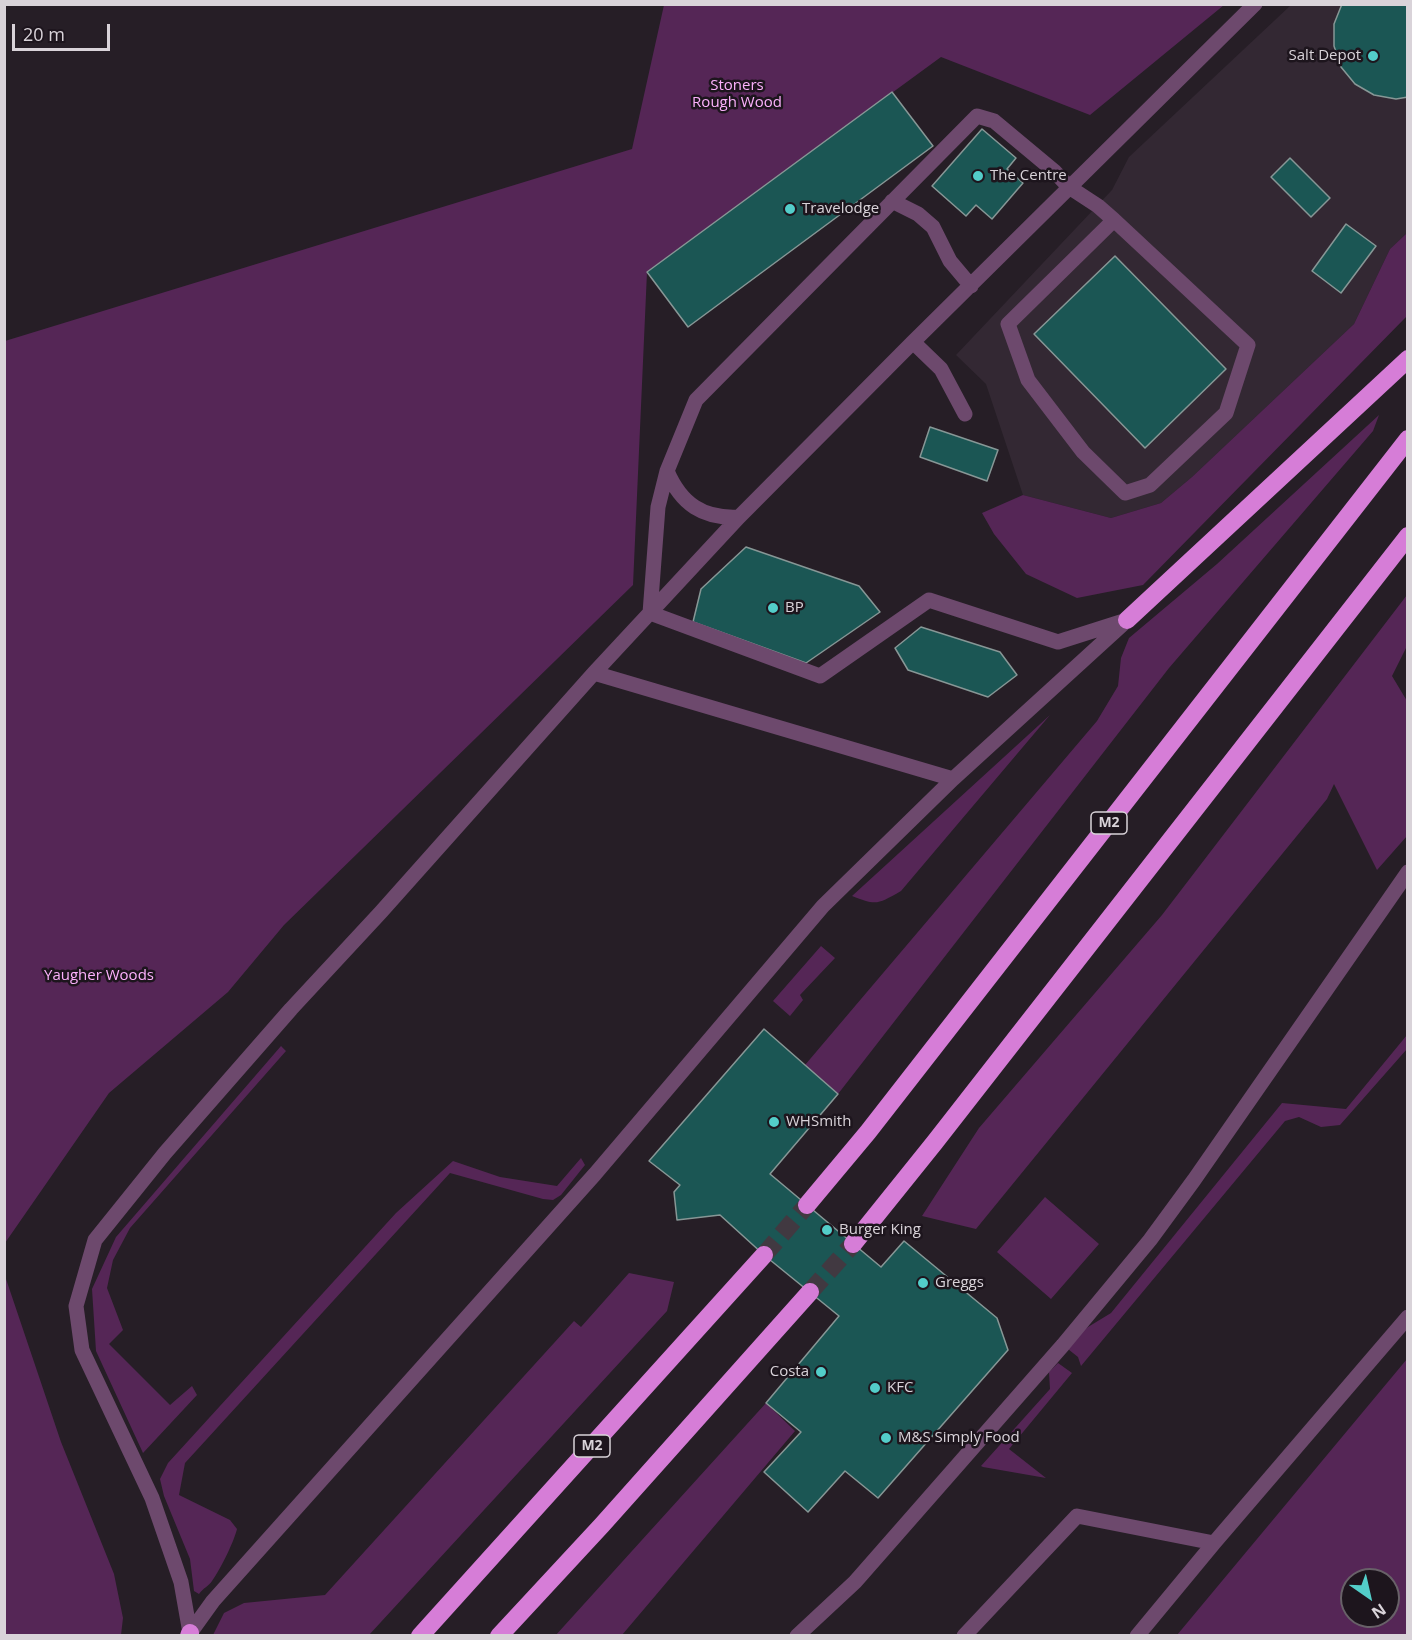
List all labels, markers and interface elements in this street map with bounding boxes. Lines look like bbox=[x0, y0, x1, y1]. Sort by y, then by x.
scale bar bbox=[15, 12, 112, 50]
text: 20 m bbox=[23, 22, 65, 46]
place label: Salt Depot bbox=[1289, 47, 1361, 65]
marker: Salt Depot bbox=[1366, 49, 1380, 63]
park label: Stoners Rough Wood bbox=[692, 77, 782, 112]
place label: The Centre bbox=[990, 167, 1067, 185]
marker: The Centre bbox=[971, 169, 985, 183]
place label: Travelodge bbox=[802, 200, 879, 218]
marker: Travelodge bbox=[783, 202, 797, 216]
place label: BP bbox=[785, 599, 804, 617]
marker: BP bbox=[766, 601, 780, 615]
road number: M2 bbox=[1091, 812, 1127, 834]
park label: Yaugher Woods bbox=[44, 967, 154, 985]
place label: WHSmith bbox=[786, 1113, 851, 1131]
marker: WHSmith bbox=[767, 1115, 781, 1129]
place label: Burger King bbox=[839, 1221, 921, 1239]
marker: Burger King bbox=[820, 1223, 834, 1237]
place label: Greggs bbox=[935, 1274, 984, 1292]
marker: Greggs bbox=[916, 1276, 930, 1290]
place label: Costa bbox=[770, 1363, 809, 1381]
marker: Costa bbox=[814, 1365, 828, 1379]
place label: KFC bbox=[887, 1379, 913, 1397]
marker: KFC bbox=[868, 1381, 882, 1395]
place label: M&S Simply Food bbox=[898, 1429, 1020, 1447]
marker: M&S Simply Food bbox=[879, 1431, 893, 1445]
road number: M2 bbox=[574, 1435, 610, 1457]
north arrow bbox=[1340, 1568, 1400, 1628]
text: N bbox=[1367, 1599, 1390, 1624]

